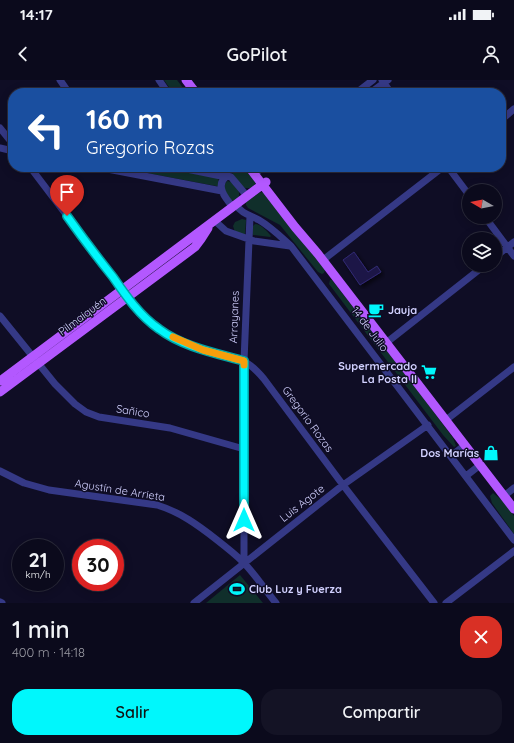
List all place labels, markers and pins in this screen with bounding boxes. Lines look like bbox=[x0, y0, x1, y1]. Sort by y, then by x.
pin bbox=[50, 175, 84, 216]
cafe icon: Jauja bbox=[367, 301, 385, 319]
place label: Jauja bbox=[388, 303, 417, 317]
place label: Supermercado La Posta II bbox=[338, 359, 417, 386]
supermarket icon: Supermercado La Posta II bbox=[420, 363, 438, 381]
shop icon: Dos Marías bbox=[482, 444, 500, 462]
place label: Dos Marías bbox=[420, 446, 479, 460]
sports icon: Club Luz y Fuerza bbox=[228, 580, 246, 598]
place label: Club Luz y Fuerza bbox=[249, 582, 342, 596]

